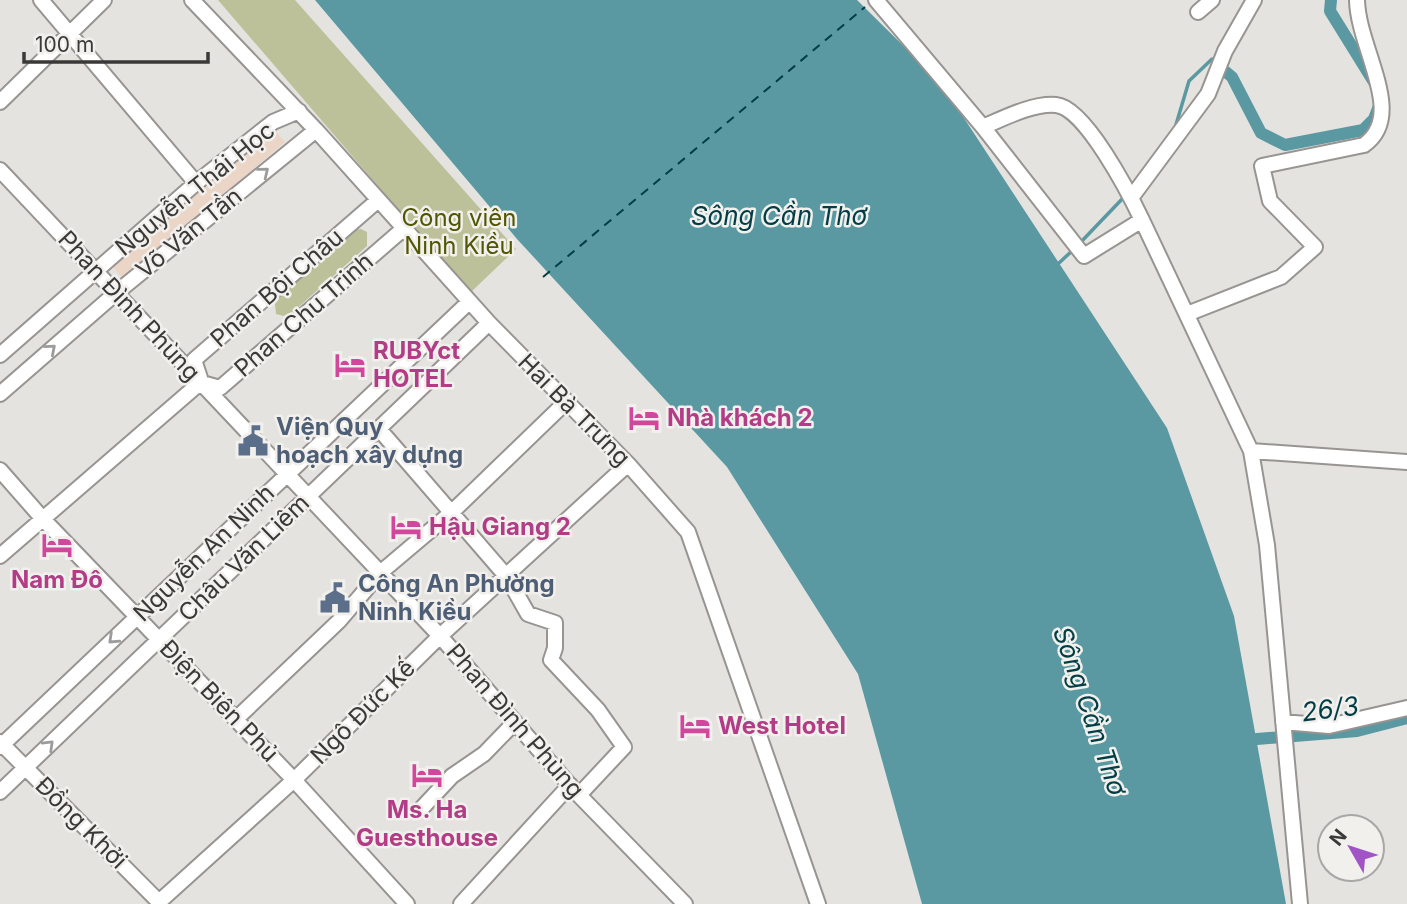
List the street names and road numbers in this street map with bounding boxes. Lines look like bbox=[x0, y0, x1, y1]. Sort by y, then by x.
street label: Nguyễn Thái Học bbox=[109, 115, 280, 262]
street label: Võ Văn Tần bbox=[130, 181, 247, 284]
street label: Phan Bội Châu bbox=[205, 222, 349, 353]
street label: Phan Đình Phùng bbox=[52, 225, 206, 387]
street label: Phan Chu Trinh bbox=[228, 246, 379, 383]
street label: Hai Bà Trưng bbox=[512, 348, 636, 472]
street label: Nguyễn An Ninh bbox=[127, 478, 280, 627]
street label: Châu Văn Liêm bbox=[172, 488, 315, 627]
street label: Điện Biên Phủ bbox=[154, 634, 285, 768]
street label: Phan Đình Phùng bbox=[441, 638, 590, 804]
street label: Ngô Đức Kế bbox=[304, 653, 421, 770]
street label: Đồng Khởi bbox=[29, 771, 133, 875]

